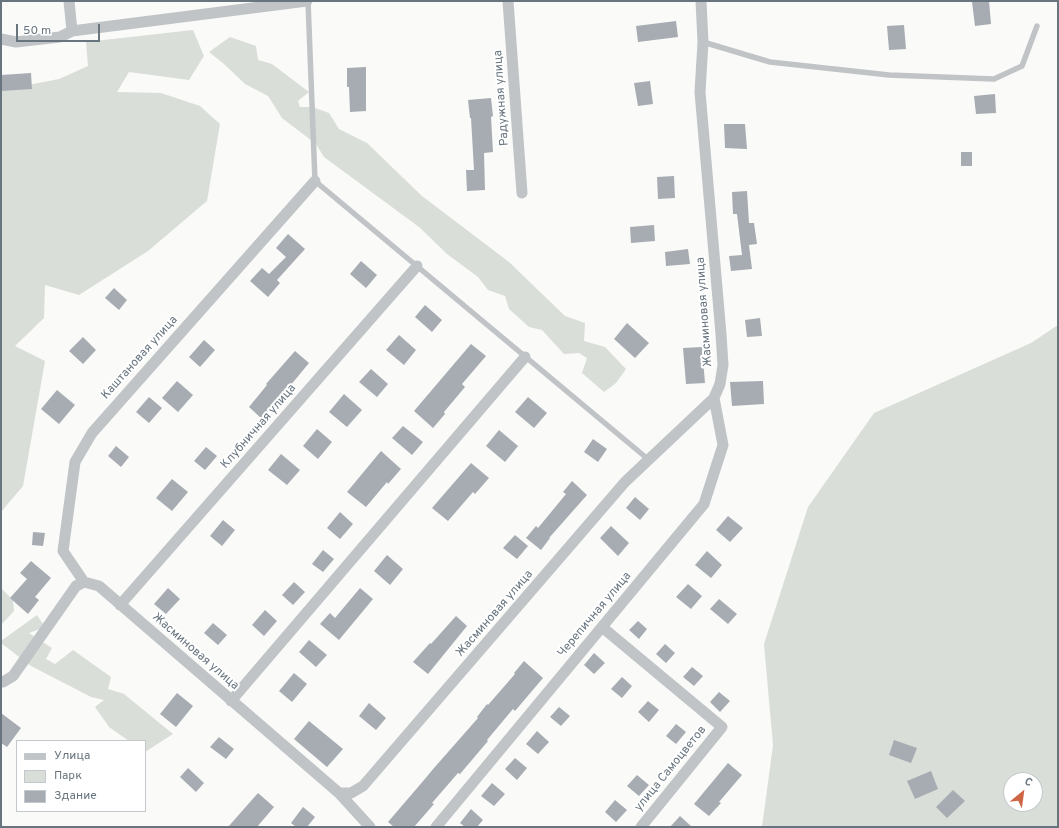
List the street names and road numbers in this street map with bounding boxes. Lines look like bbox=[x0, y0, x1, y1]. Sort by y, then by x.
street label: Радужная улица bbox=[491, 50, 513, 146]
street label: Жасминовая улица bbox=[694, 257, 716, 367]
street label: Каштановая улица bbox=[99, 313, 181, 403]
street label: Клубничная улица bbox=[218, 382, 300, 472]
street label: Жасминовая улица bbox=[453, 568, 537, 660]
street label: Черепичная улица bbox=[555, 569, 635, 661]
street label: Жасминовая улица bbox=[149, 610, 241, 694]
street label: улица Самоцветов bbox=[632, 723, 710, 815]

